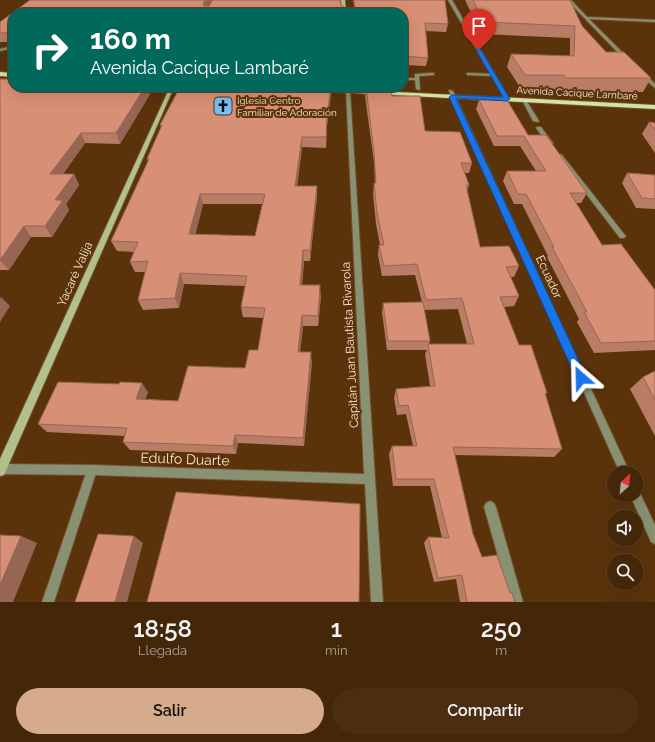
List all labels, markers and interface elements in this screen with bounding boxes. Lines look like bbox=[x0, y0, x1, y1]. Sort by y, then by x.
pin bbox=[462, 9, 496, 50]
icon: arrive bbox=[468, 15, 490, 37]
text: 160 m bbox=[90, 23, 171, 56]
icon: right bbox=[24, 24, 76, 76]
text: Avenida Cacique Lambaré bbox=[90, 57, 309, 78]
street label: Avenida Cacique Lambaré bbox=[516, 84, 638, 102]
church icon: Iglesia Centro Familiar de Adoración bbox=[212, 95, 234, 117]
place label: Iglesia Centro Familiar de Adoración bbox=[237, 95, 337, 118]
street label: Yacaré Valija bbox=[55, 239, 95, 309]
street label: Ecuador bbox=[533, 253, 565, 302]
street label: Capitán Juan Bautista Rivarola bbox=[339, 262, 361, 428]
position arrow bbox=[560, 357, 602, 399]
street label: Edulfo Duarte bbox=[140, 449, 230, 469]
north arrow bbox=[607, 466, 643, 502]
map controls bbox=[607, 466, 643, 590]
button: sound bbox=[607, 510, 643, 546]
button: search bbox=[607, 554, 643, 590]
text: 18:58 bbox=[133, 614, 192, 643]
text: 1 bbox=[331, 614, 342, 643]
text: 250 bbox=[481, 614, 522, 643]
text: Llegada bbox=[138, 643, 187, 658]
text: min bbox=[325, 643, 347, 658]
text: m bbox=[495, 643, 507, 658]
button: Salir bbox=[16, 688, 324, 734]
button: Compartir bbox=[332, 688, 639, 734]

